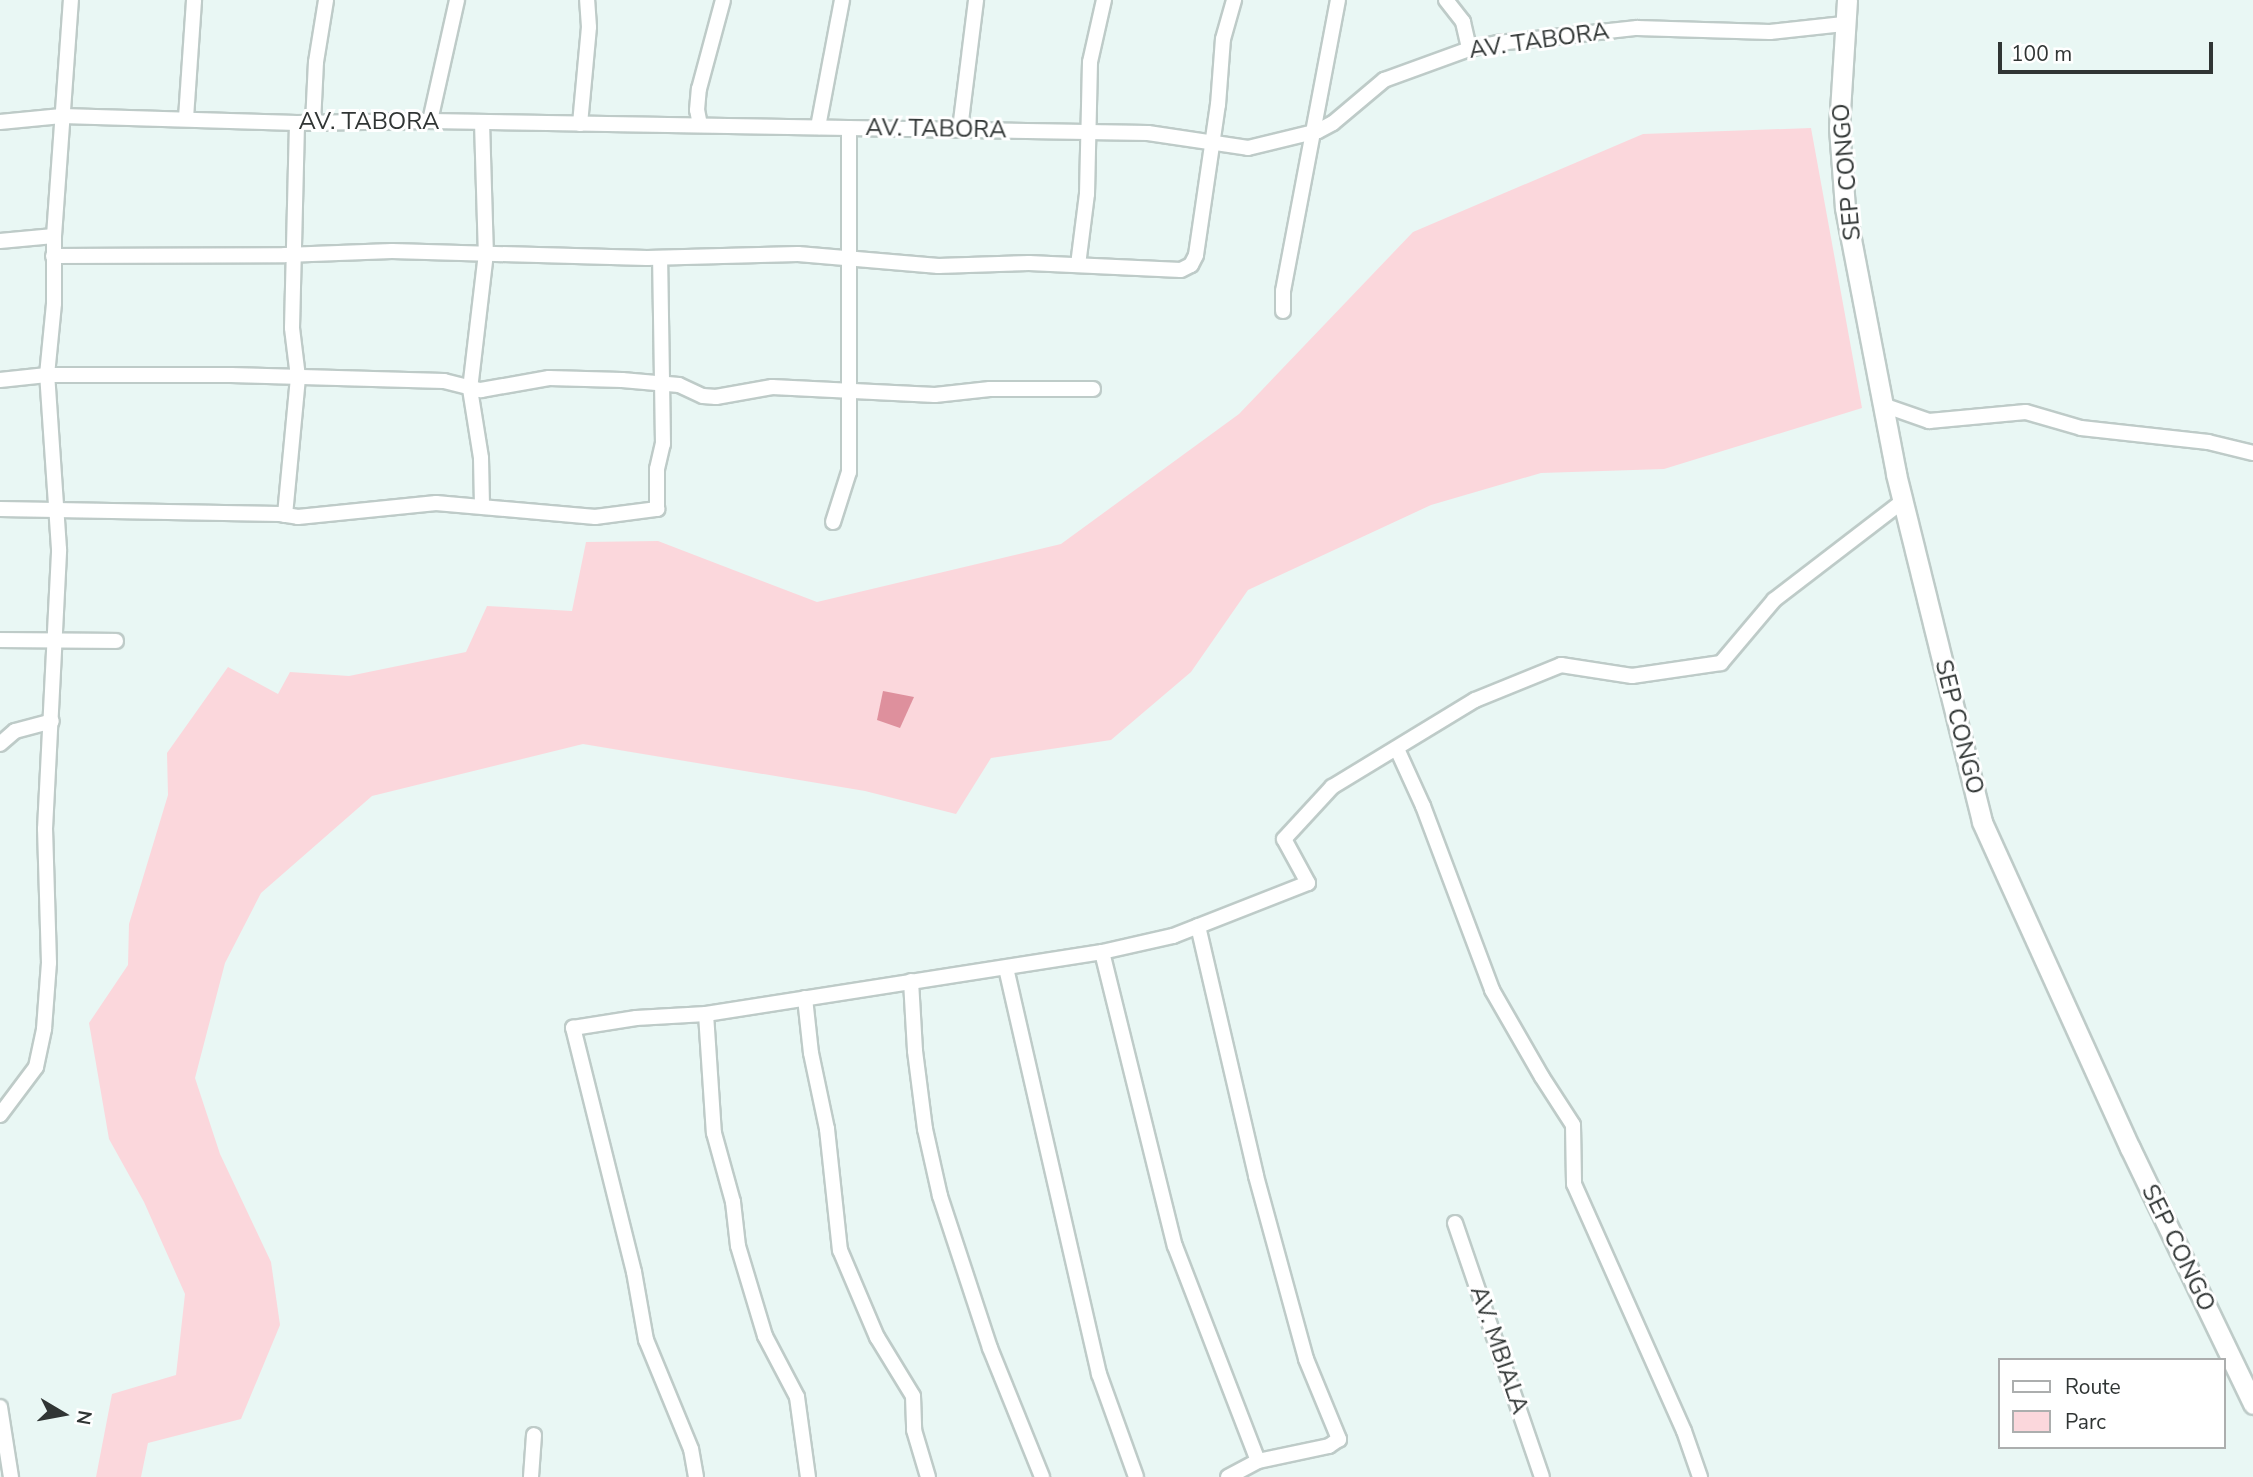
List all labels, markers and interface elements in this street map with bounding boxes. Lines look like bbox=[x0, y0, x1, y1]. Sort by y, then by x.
street label: AV. TABORA bbox=[1467, 17, 1611, 65]
scale bar bbox=[2001, 28, 2216, 72]
text: 100 m bbox=[2011, 40, 2072, 68]
street label: SEP CONGO bbox=[1827, 102, 1867, 242]
street label: AV. TABORA bbox=[298, 108, 440, 136]
street label: AV. TABORA bbox=[865, 113, 1007, 145]
street label: SEP CONGO bbox=[1928, 657, 1990, 797]
street label: SEP CONGO bbox=[2135, 1180, 2221, 1316]
street label: AV. MBIALA bbox=[1464, 1282, 1534, 1418]
legend bbox=[1997, 1358, 2225, 1449]
text: Route bbox=[2065, 1373, 2121, 1401]
north arrow bbox=[28, 1379, 98, 1449]
text: N bbox=[70, 1408, 98, 1427]
text: Parc bbox=[2065, 1408, 2106, 1436]

